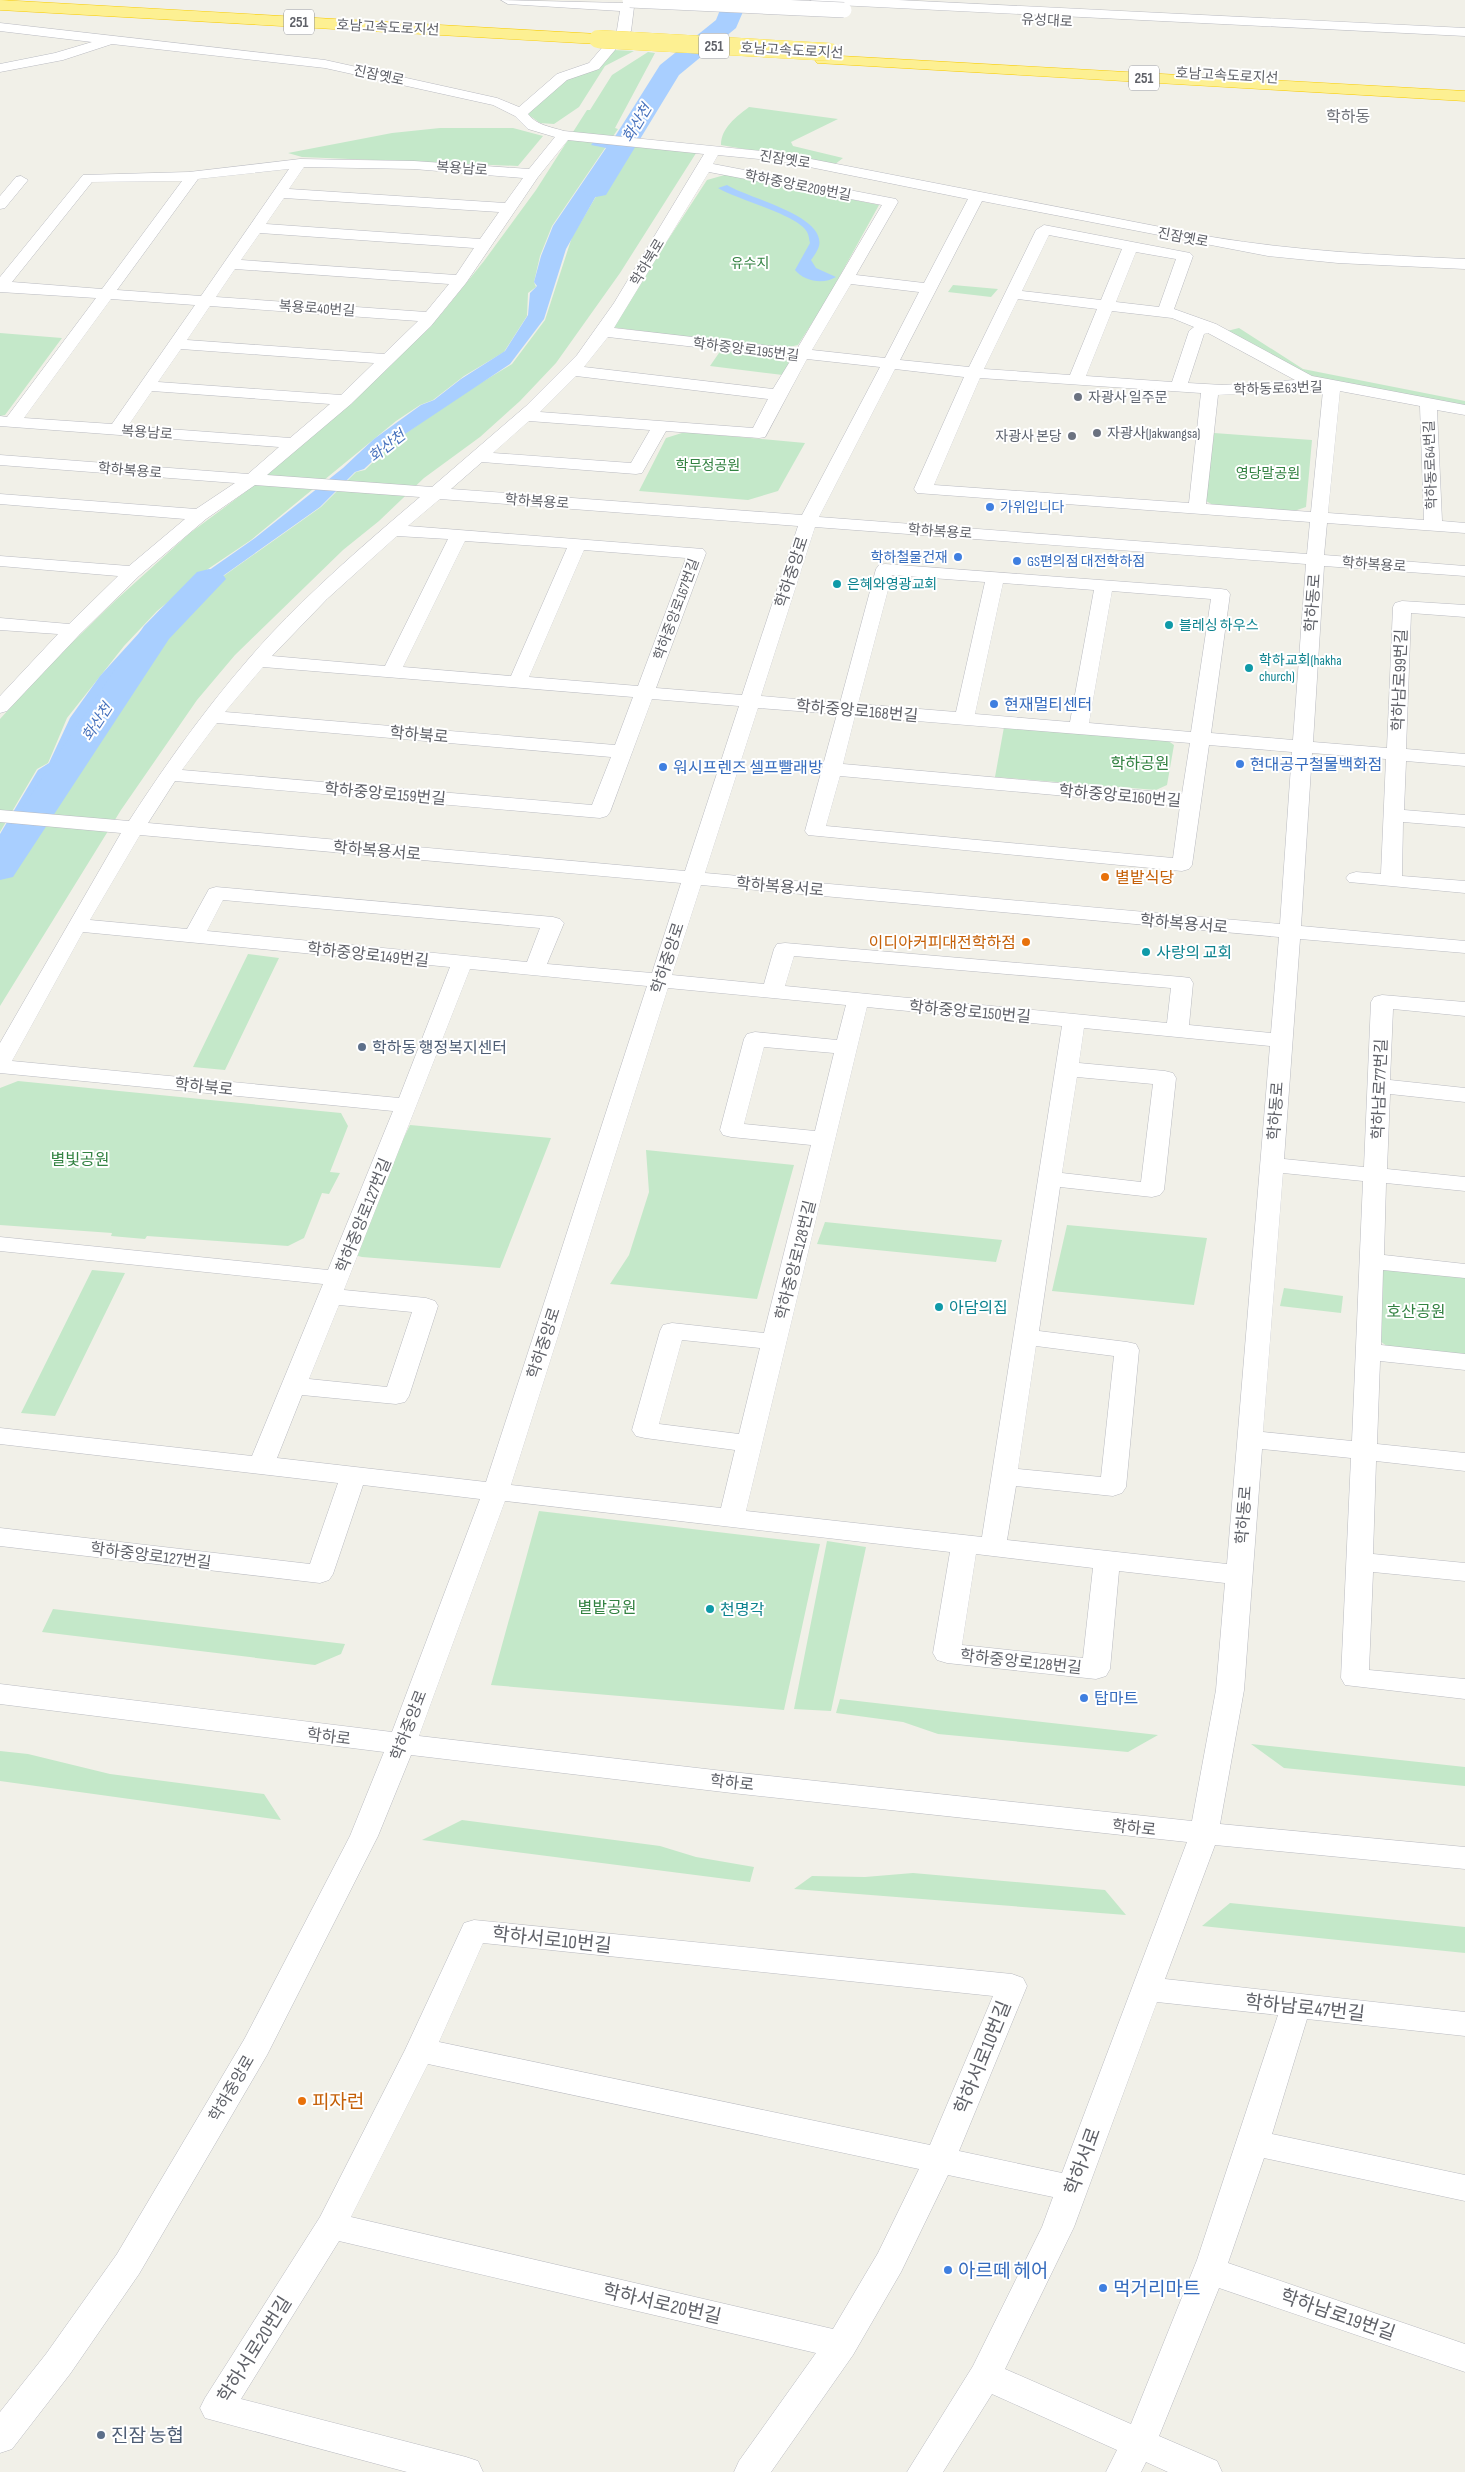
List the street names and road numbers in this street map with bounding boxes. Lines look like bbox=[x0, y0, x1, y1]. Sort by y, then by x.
road number: 251 bbox=[284, 10, 314, 34]
street label: 유성대로 bbox=[1021, 11, 1073, 30]
street label: 호남고속도로지선 bbox=[336, 16, 440, 39]
road number: 251 bbox=[699, 34, 729, 58]
street label: 호남고속도로지선 bbox=[740, 39, 844, 62]
street label: 진잠옛로 bbox=[352, 62, 406, 89]
street label: 호남고속도로지선 bbox=[1175, 64, 1279, 87]
road number: 251 bbox=[1129, 66, 1159, 90]
street label: 진잠옛로 bbox=[758, 147, 812, 172]
street label: 복용남로 bbox=[436, 158, 488, 179]
street label: 학하중앙로209번길 bbox=[743, 167, 853, 204]
street label: 진잠옛로 bbox=[1156, 224, 1210, 251]
street label: 학하북로 bbox=[627, 236, 668, 289]
street label: 복용로40번길 bbox=[278, 297, 356, 320]
street label: 학하중앙로195번길 bbox=[692, 335, 800, 364]
street label: 학하동로63번길 bbox=[1233, 378, 1323, 399]
street label: 학하동로64번길 bbox=[1420, 420, 1441, 510]
street label: 복용남로 bbox=[121, 422, 173, 443]
street label: 학하복용로 bbox=[97, 459, 163, 482]
street label: 학하복용로 bbox=[504, 491, 570, 512]
street label: 학하복용로 bbox=[907, 521, 973, 542]
street label: 학하중앙로 bbox=[772, 534, 813, 610]
street label: 학하복용로 bbox=[1341, 554, 1407, 575]
street label: 학하중앙로167번길 bbox=[650, 556, 703, 662]
street label: 학하동로 bbox=[1302, 573, 1325, 633]
street label: 학하남로99번길 bbox=[1389, 629, 1412, 732]
street label: 학하중앙로168번길 bbox=[795, 697, 919, 726]
street label: 학하북로 bbox=[389, 723, 449, 748]
street label: 학하중앙로159번길 bbox=[323, 780, 447, 809]
street label: 학하중앙로160번길 bbox=[1058, 782, 1182, 811]
street label: 학하복용서로 bbox=[332, 838, 422, 865]
street label: 학하복용서로 bbox=[735, 874, 825, 901]
street label: 학하복용서로 bbox=[1139, 911, 1229, 938]
street label: 학하중앙로 bbox=[648, 920, 689, 996]
street label: 학하중앙로149번길 bbox=[306, 940, 430, 971]
street label: 학하중앙로150번길 bbox=[908, 998, 1032, 1027]
street label: 학하남로77번길 bbox=[1369, 1038, 1392, 1140]
street label: 학하북로 bbox=[174, 1075, 234, 1100]
street label: 학하동로 bbox=[1265, 1081, 1288, 1141]
street label: 학하중앙로127번길 bbox=[333, 1156, 396, 1276]
street label: 학하중앙로128번길 bbox=[772, 1199, 820, 1322]
street label: 학하중앙로 bbox=[524, 1305, 565, 1381]
street label: 학하동로 bbox=[1233, 1485, 1256, 1545]
street label: 학하중앙로127번길 bbox=[89, 1540, 212, 1573]
street label: 학하중앙로128번길 bbox=[959, 1647, 1083, 1678]
street label: 학하중앙로 bbox=[387, 1688, 432, 1763]
street label: 학하로 bbox=[306, 1725, 352, 1750]
street label: 학하로 bbox=[709, 1772, 755, 1795]
street label: 학하로 bbox=[1111, 1817, 1157, 1840]
street label: 학하서로10번길 bbox=[491, 1923, 613, 1958]
street label: 학하남로47번길 bbox=[1244, 1991, 1366, 2026]
street label: 학하서로10번길 bbox=[950, 1998, 1017, 2118]
street label: 학하중앙로 bbox=[206, 2052, 259, 2125]
street label: 학하서로 bbox=[1061, 2125, 1106, 2198]
street label: 학하서로20번길 bbox=[600, 2280, 723, 2329]
street label: 학하남로19번길 bbox=[1277, 2285, 1398, 2346]
street label: 학하서로20번길 bbox=[213, 2292, 297, 2407]

